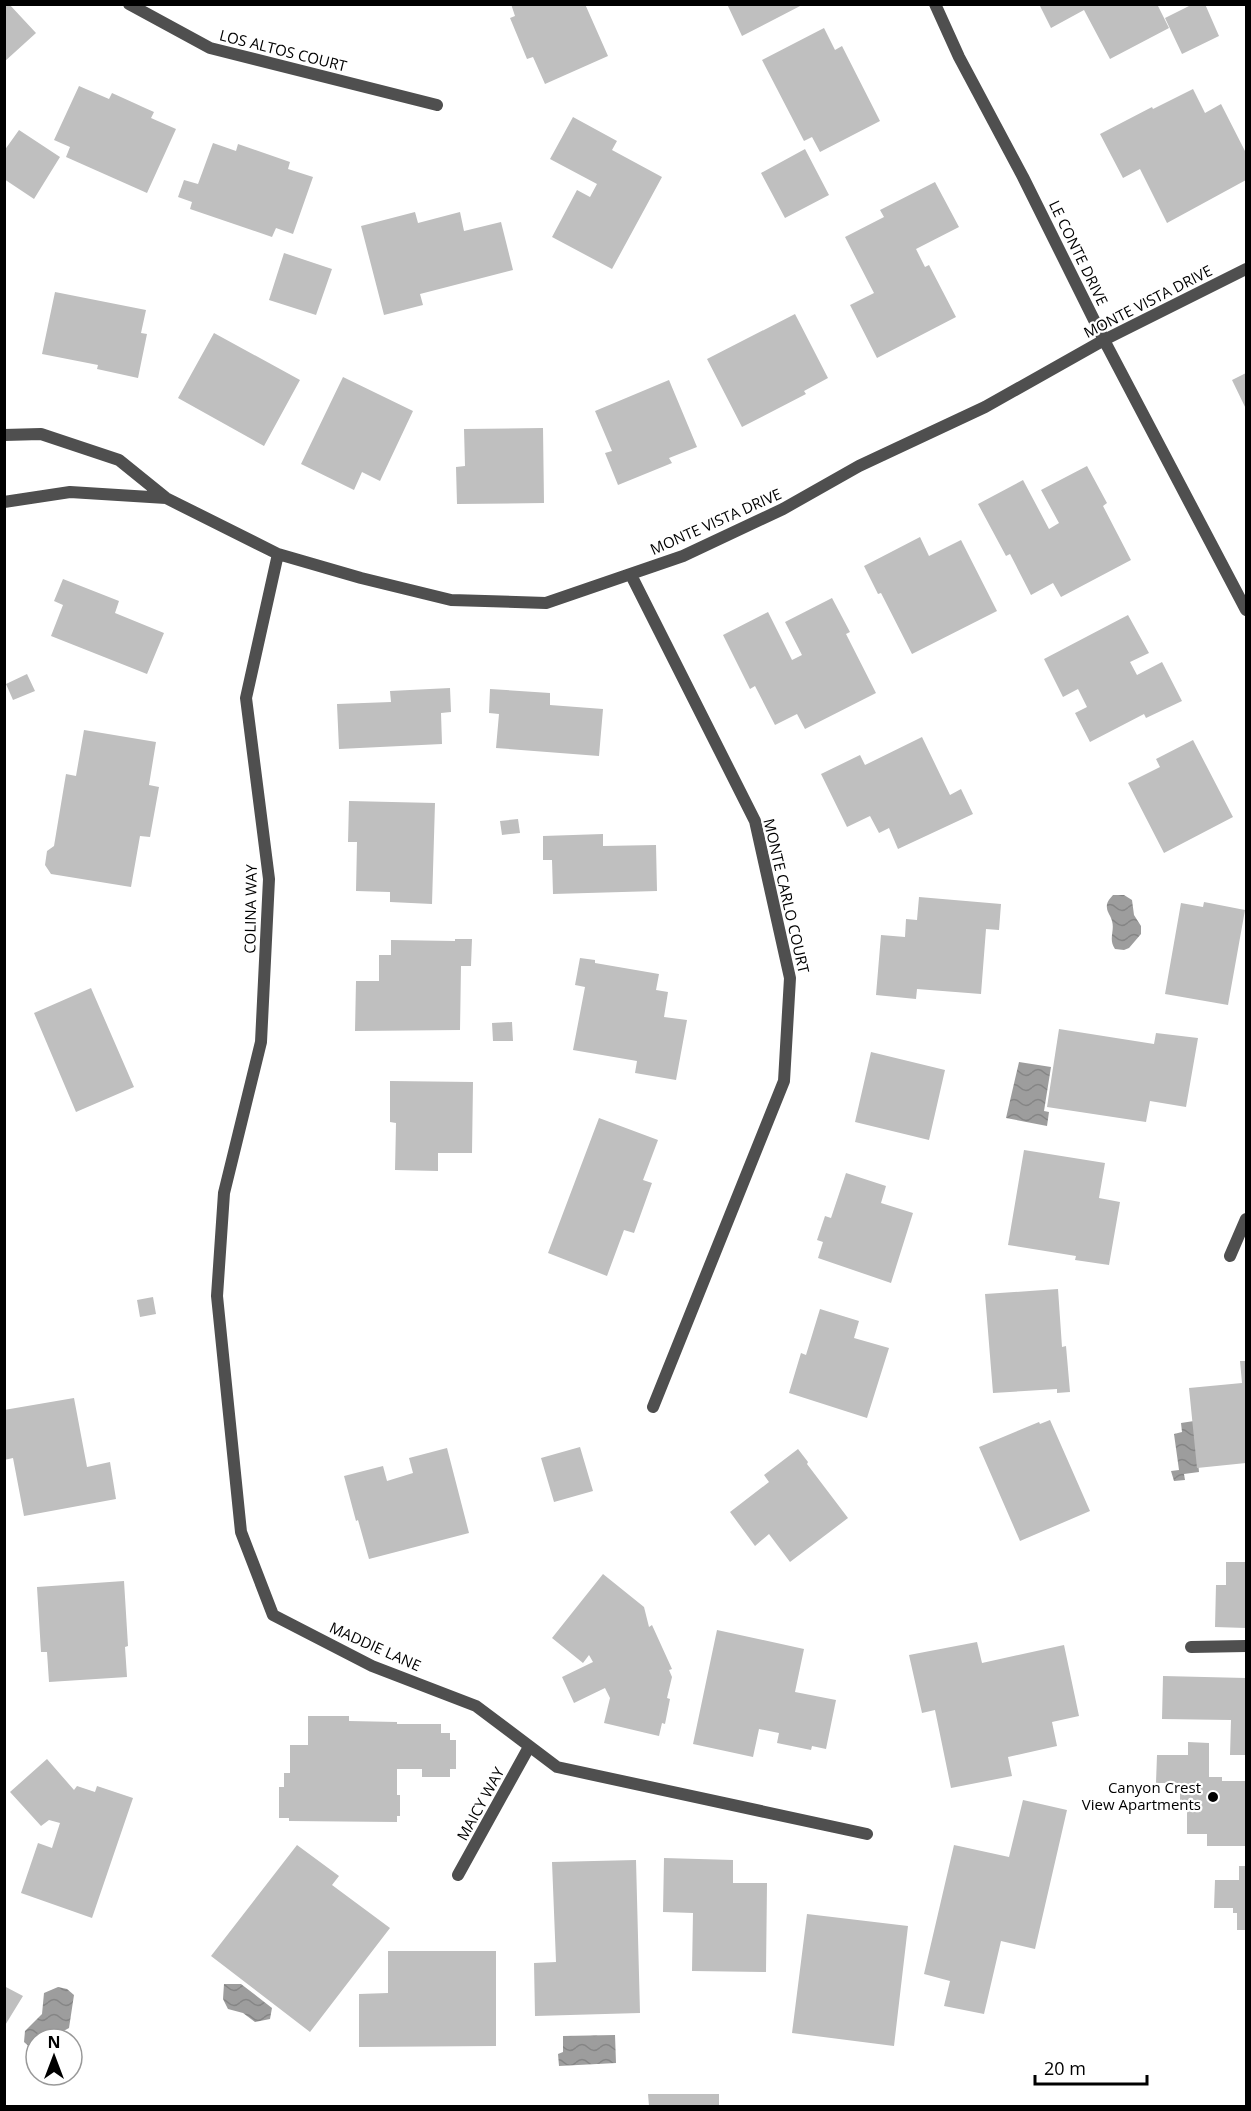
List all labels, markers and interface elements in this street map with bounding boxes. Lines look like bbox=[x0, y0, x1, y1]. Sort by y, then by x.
street label: LOS ALTOS COURT bbox=[217, 25, 350, 76]
street label: LE CONTE DRIVE bbox=[1045, 197, 1113, 308]
street label: MONTE VISTA DRIVE bbox=[1080, 260, 1215, 342]
street label: MONTE VISTA DRIVE bbox=[647, 483, 784, 559]
street label: MONTE CARLO COURT bbox=[759, 816, 815, 976]
street label: COLINA WAY bbox=[239, 863, 261, 954]
street label: MADDIE LANE bbox=[327, 1617, 424, 1675]
street label: MAICY WAY bbox=[452, 1763, 509, 1844]
place label: Canyon Crest View Apartments bbox=[1082, 1777, 1201, 1814]
marker: Canyon Crest View Apartments bbox=[1206, 1790, 1220, 1804]
north arrow bbox=[24, 2027, 84, 2087]
text: N bbox=[47, 2031, 61, 2053]
scale bar bbox=[1035, 2048, 1148, 2086]
text: 20 m bbox=[1044, 2056, 1086, 2080]

